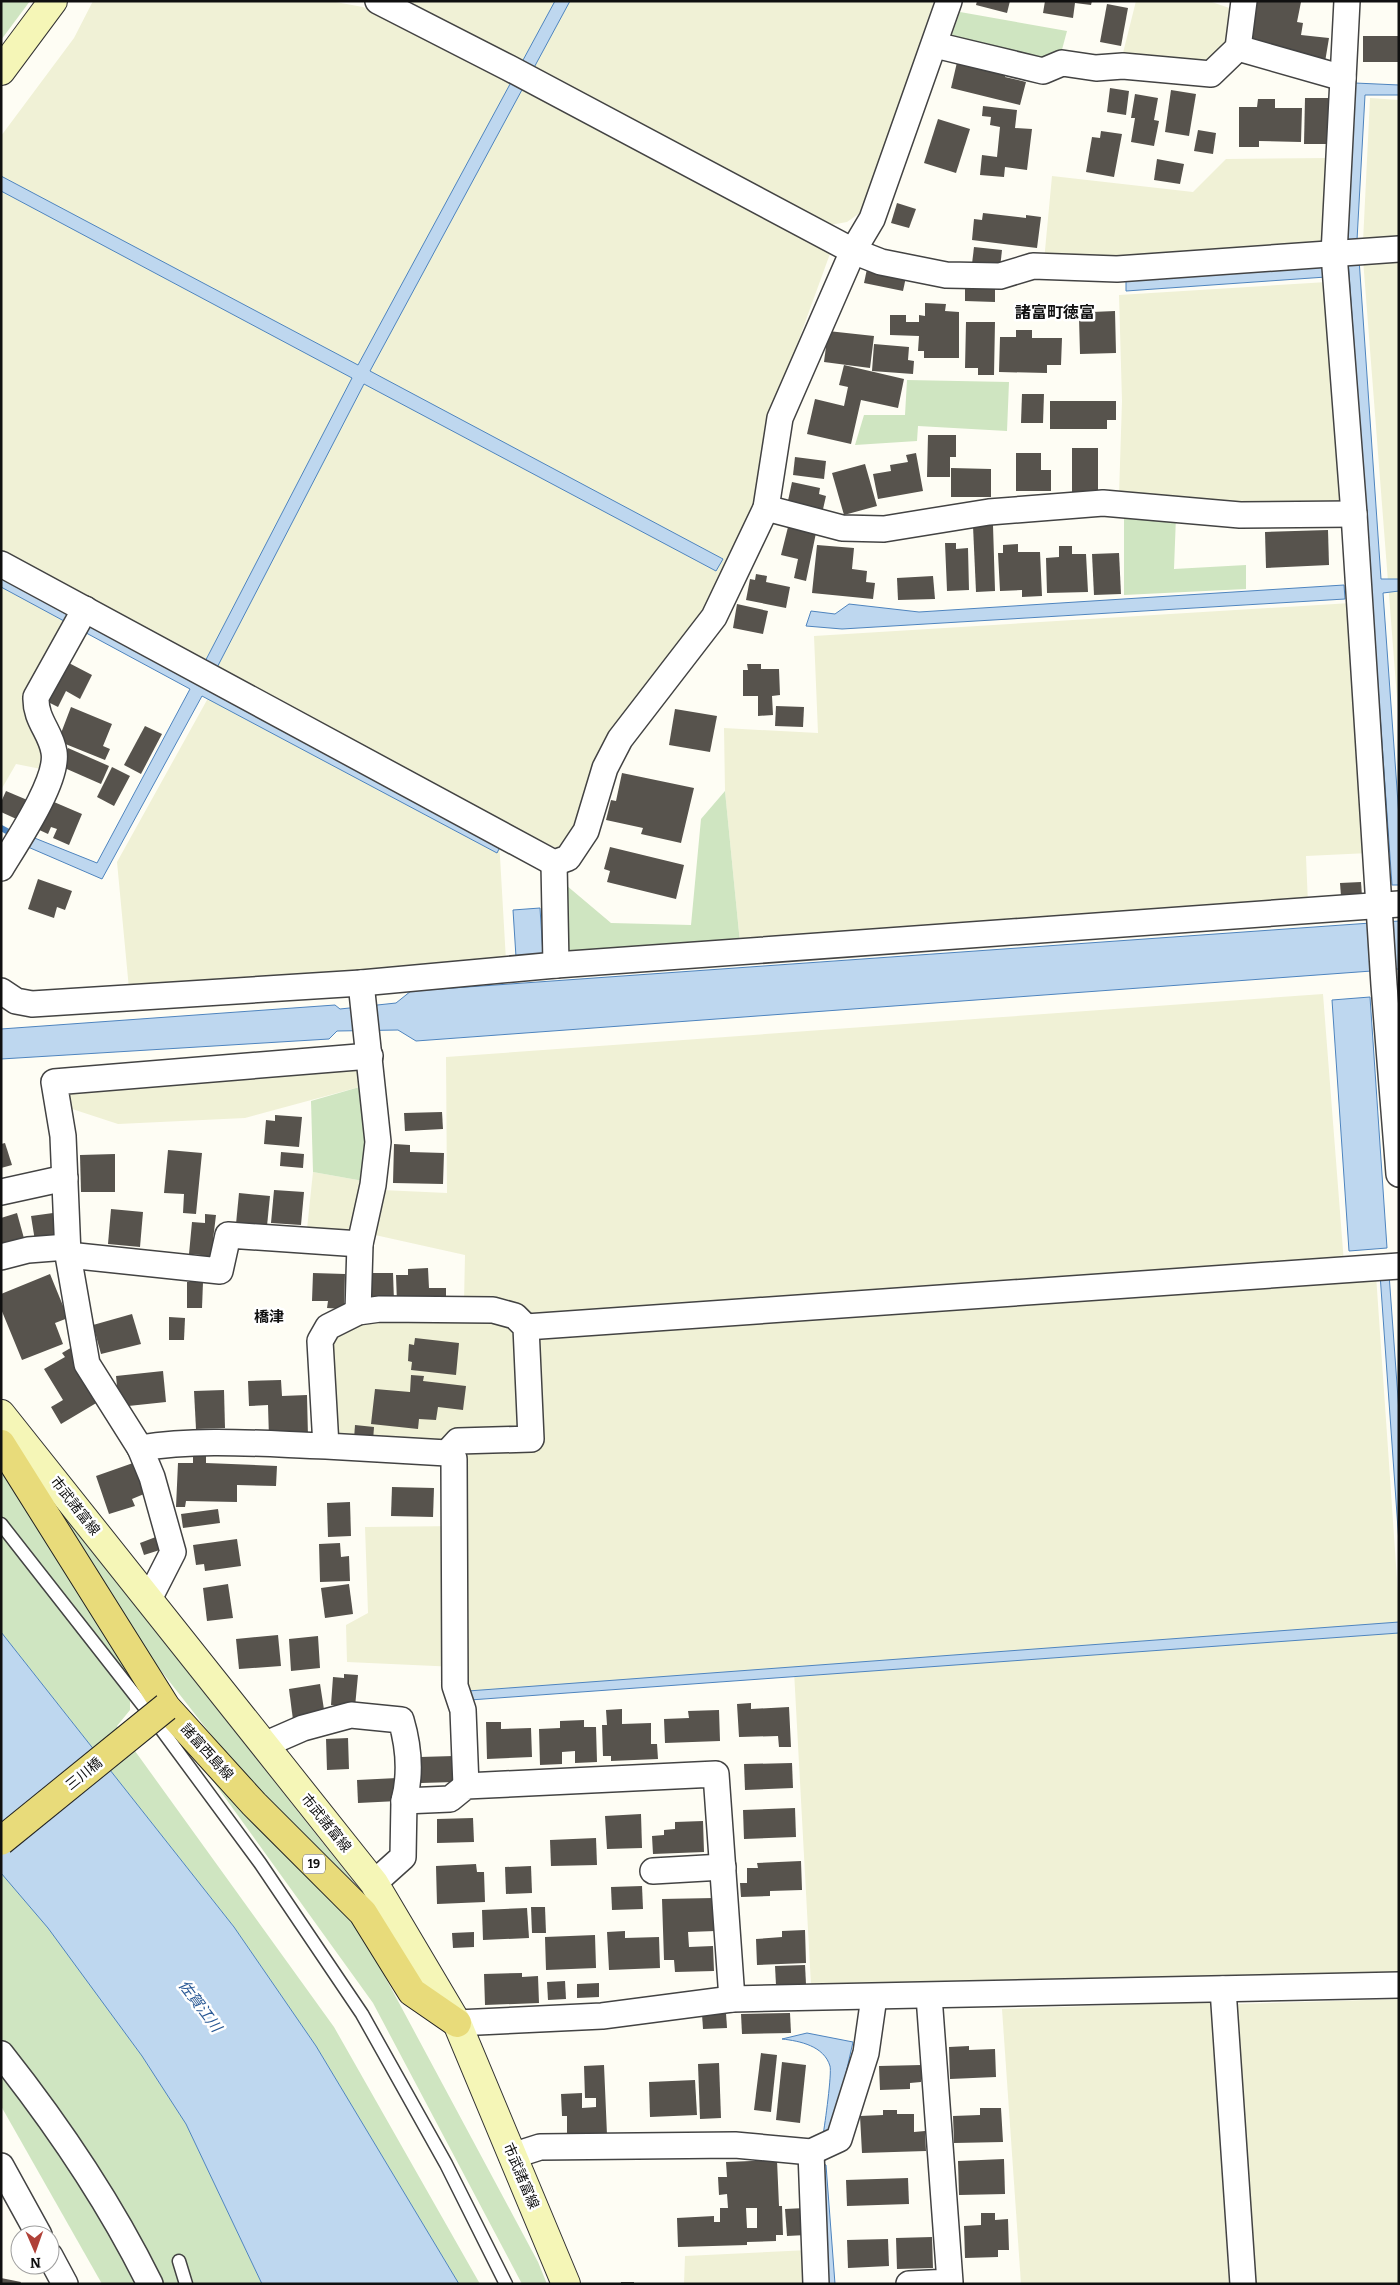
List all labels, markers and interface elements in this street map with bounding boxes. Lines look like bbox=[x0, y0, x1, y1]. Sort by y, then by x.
district label: 諸富町徳富 bbox=[1015, 303, 1095, 322]
district label: 橋津 bbox=[254, 1308, 284, 1326]
street label: 市武諸富線 bbox=[47, 1473, 103, 1539]
street label: 諸富西島線 bbox=[177, 1720, 237, 1784]
street label: 三川橋 bbox=[62, 1754, 106, 1794]
street label: 市武諸富線 bbox=[297, 1790, 355, 1856]
road number: 19 bbox=[303, 1855, 325, 1874]
water label: 佐賀江川 bbox=[175, 1977, 226, 2037]
street label: 市武諸富線 bbox=[500, 2140, 542, 2212]
north arrow bbox=[10, 2225, 60, 2275]
text: N bbox=[30, 2254, 41, 2271]

